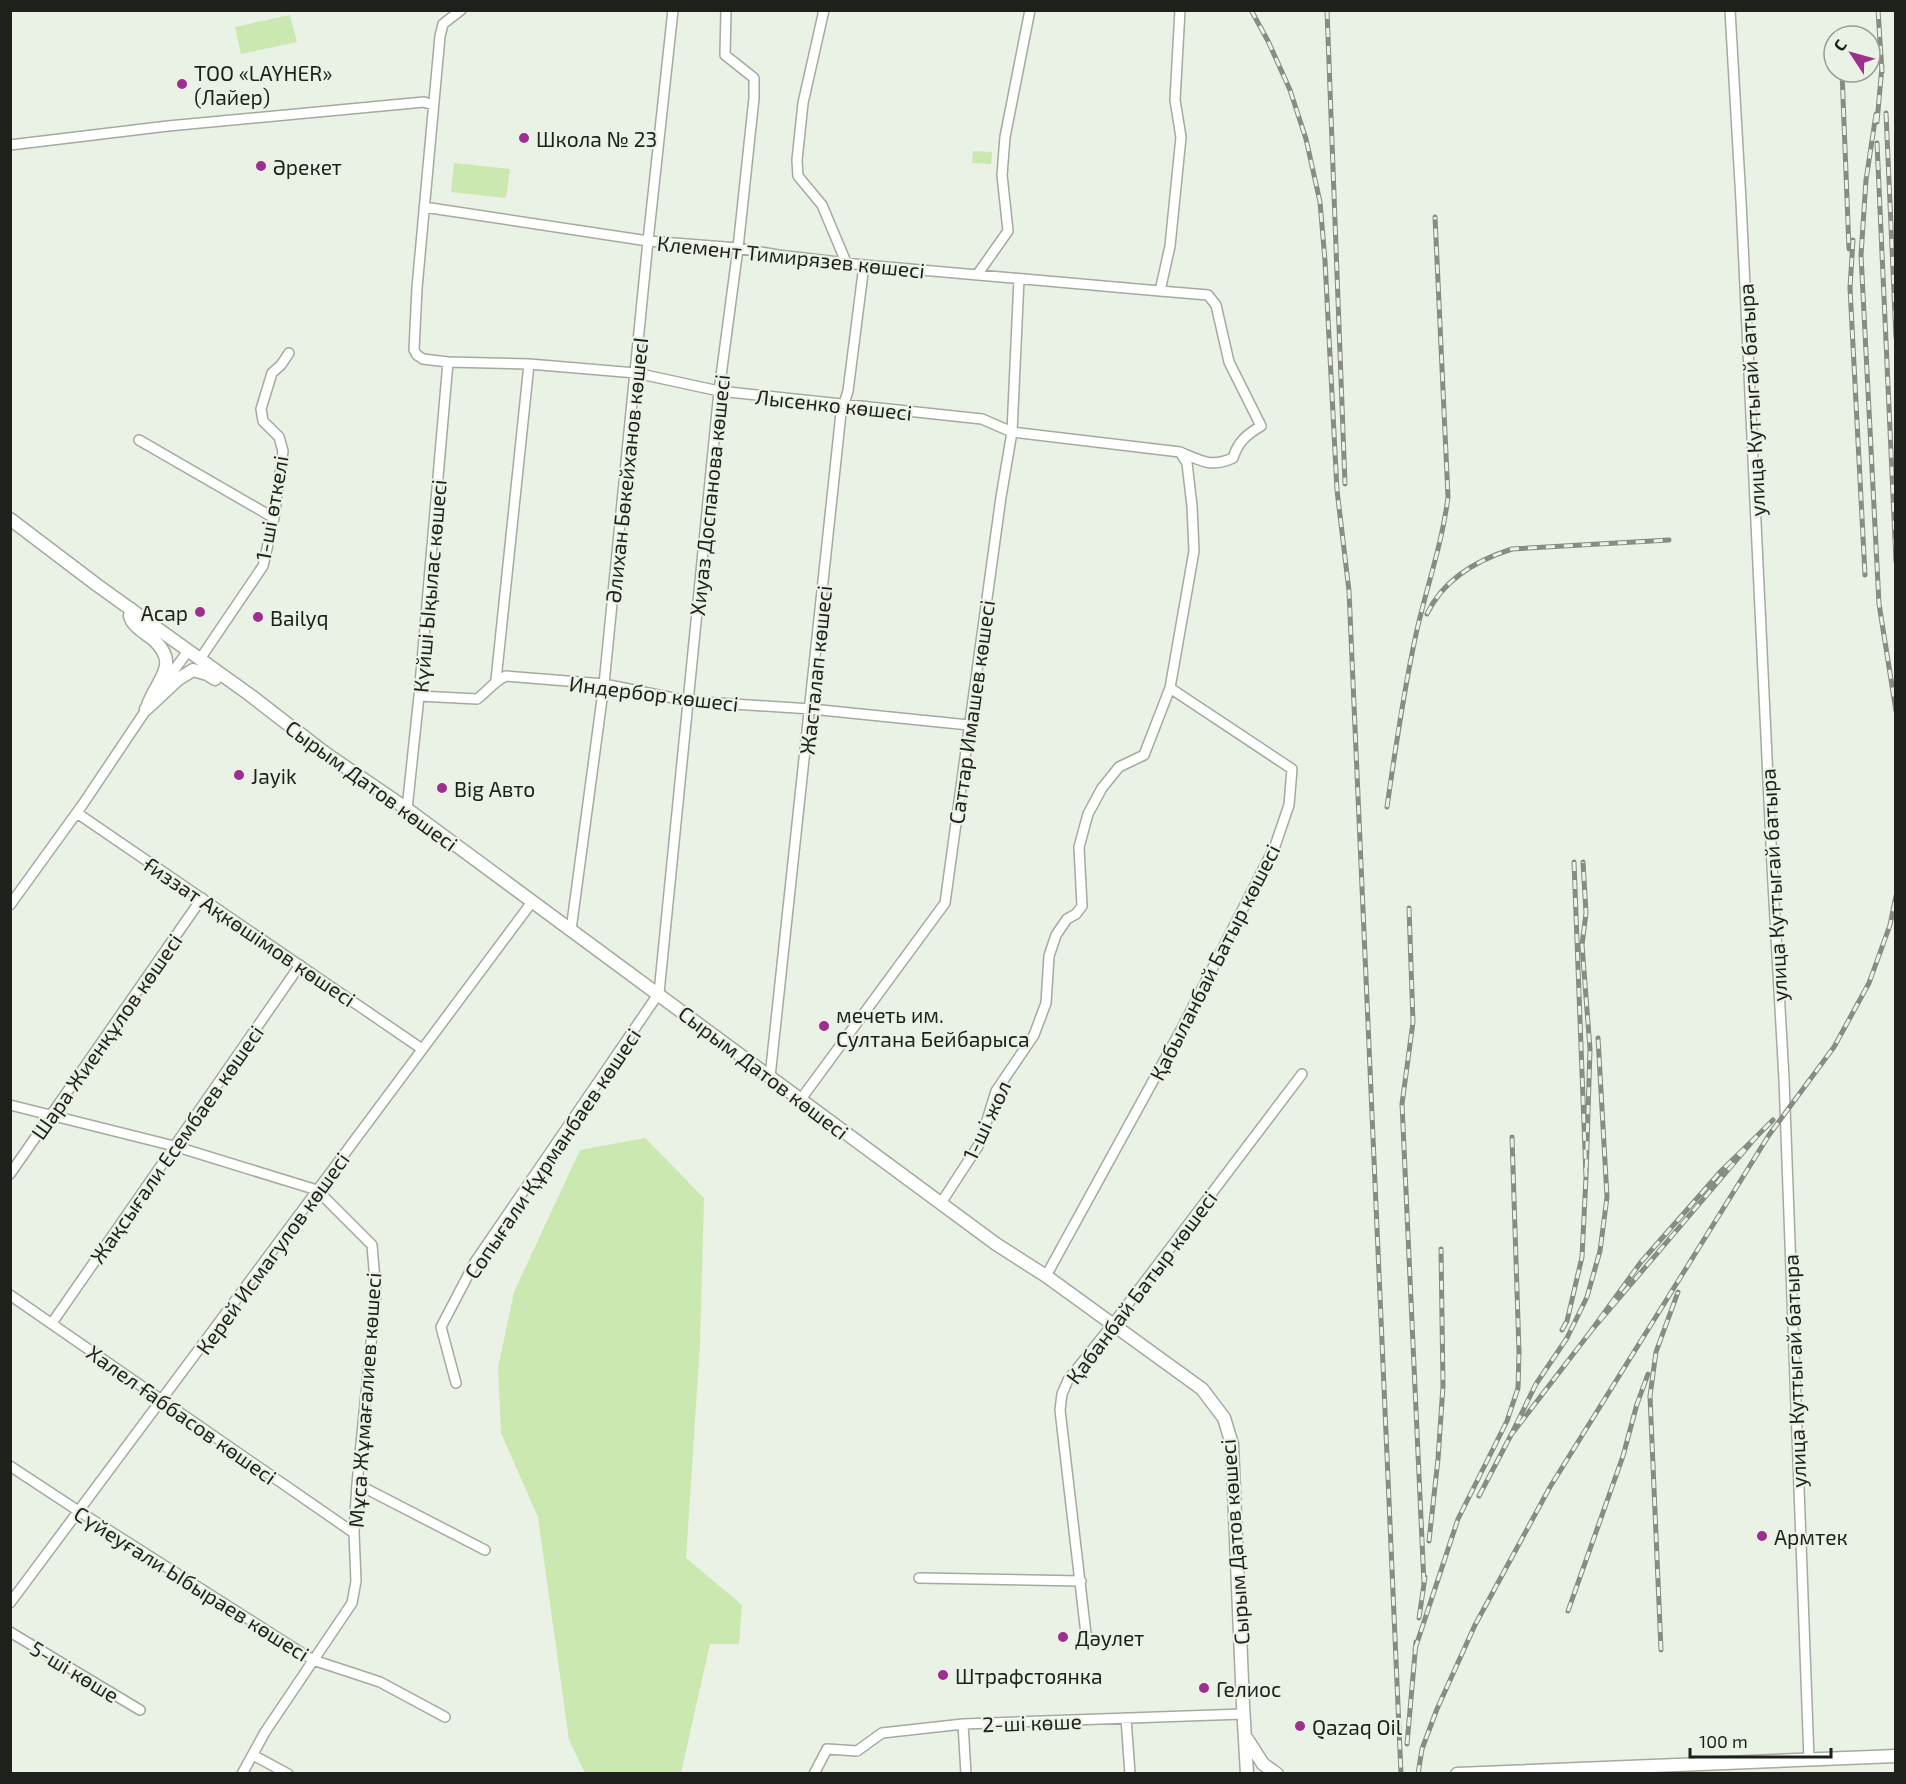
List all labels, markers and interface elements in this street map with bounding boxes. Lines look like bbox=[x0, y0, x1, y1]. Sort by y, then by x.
north arrow bbox=[1822, 24, 1882, 84]
text: С bbox=[1829, 35, 1850, 54]
place label: ТОО «LAYHER» (Лайер) bbox=[194, 60, 332, 109]
marker: ТОО «LAYHER» (Лайер) bbox=[175, 77, 189, 91]
place label: Школа № 23 bbox=[536, 126, 657, 151]
marker: Школа № 23 bbox=[517, 131, 531, 145]
place label: Әрекет bbox=[273, 154, 342, 179]
marker: Әрекет bbox=[254, 159, 268, 173]
street label: Клемент Тимирязев көшесі bbox=[656, 229, 926, 283]
street label: улица Куттыгай батыра bbox=[1732, 283, 1771, 517]
street label: Әлихан Бөкейханов көшесI bbox=[600, 336, 652, 604]
street label: Хиуаз Доспанова көшесі bbox=[684, 373, 735, 617]
street label: Лысенко көшесі bbox=[754, 383, 914, 425]
street label: 1-ші өткелі bbox=[249, 453, 293, 563]
street label: Күйші Ықылас көшесі bbox=[407, 478, 451, 694]
street label: Жасталап көшесі bbox=[794, 584, 836, 756]
street label: Саттар Имашев көшесі bbox=[943, 598, 999, 826]
place label: Асар bbox=[141, 600, 188, 625]
marker: Асар bbox=[193, 605, 207, 619]
place label: Bailyq bbox=[270, 605, 329, 630]
marker: Bailyq bbox=[251, 610, 265, 624]
street label: Индербор көшесі bbox=[568, 670, 740, 716]
street label: Сырым Датов көшесі bbox=[281, 714, 463, 856]
place label: Jayik bbox=[251, 763, 297, 788]
marker: Jayik bbox=[232, 768, 246, 782]
street label: улица Куттыгай батыра bbox=[1754, 768, 1793, 1002]
place label: Big Авто bbox=[454, 776, 535, 801]
marker: Big Авто bbox=[435, 781, 449, 795]
street label: Қабыланбай Батыр көшесі bbox=[1143, 840, 1285, 1084]
street label: Ғиззат Ақкөшімов көшесi bbox=[139, 851, 361, 1011]
street label: Шара Жиенқұлов көшесі bbox=[25, 928, 187, 1144]
street label: Сырым Датов көшесі bbox=[674, 1000, 854, 1144]
place label: мечеть им. Султана Бейбарыса bbox=[836, 1002, 1030, 1052]
marker: мечеть им. Султана Бейбарыса bbox=[817, 1019, 831, 1033]
street label: Жақсығали Есембаев көшесi bbox=[84, 1020, 268, 1268]
street label: Сопығали Құрманбаев көшесі bbox=[459, 1023, 645, 1283]
street label: 1-ші жол bbox=[957, 1076, 1015, 1164]
street label: Керей Исмагулов көшесі bbox=[190, 1147, 355, 1360]
street label: Қабанбай Батыр көшесі bbox=[1060, 1186, 1222, 1388]
street label: улица Куттыгай батыра bbox=[1777, 1254, 1812, 1488]
street label: Мұса Жұмағалиев көшесі bbox=[343, 1272, 385, 1528]
street label: Халел Ғаббасов көшесі bbox=[82, 1339, 282, 1489]
street label: Сырым Датов көшесі bbox=[1214, 1438, 1254, 1646]
street label: Сүйеуғали Ыбыраев көшесi bbox=[69, 1500, 314, 1667]
place label: Армтек bbox=[1774, 1524, 1848, 1549]
marker: Армтек bbox=[1755, 1529, 1769, 1543]
place label: Дәулет bbox=[1075, 1625, 1144, 1651]
marker: Дәулет bbox=[1056, 1630, 1070, 1644]
street label: 5-шi көше bbox=[26, 1635, 124, 1707]
place label: Штрафстоянка bbox=[955, 1663, 1103, 1688]
marker: Штрафстоянка bbox=[936, 1668, 950, 1682]
place label: Гелиос bbox=[1216, 1676, 1281, 1701]
marker: Гелиос bbox=[1197, 1681, 1211, 1695]
street label: 2-ші көше bbox=[982, 1708, 1082, 1736]
place label: Qazaq Oil bbox=[1312, 1714, 1403, 1740]
marker: Qazaq Oil bbox=[1293, 1719, 1307, 1733]
scale bar bbox=[1690, 1721, 1831, 1759]
text: 100 m bbox=[1699, 1730, 1748, 1752]

